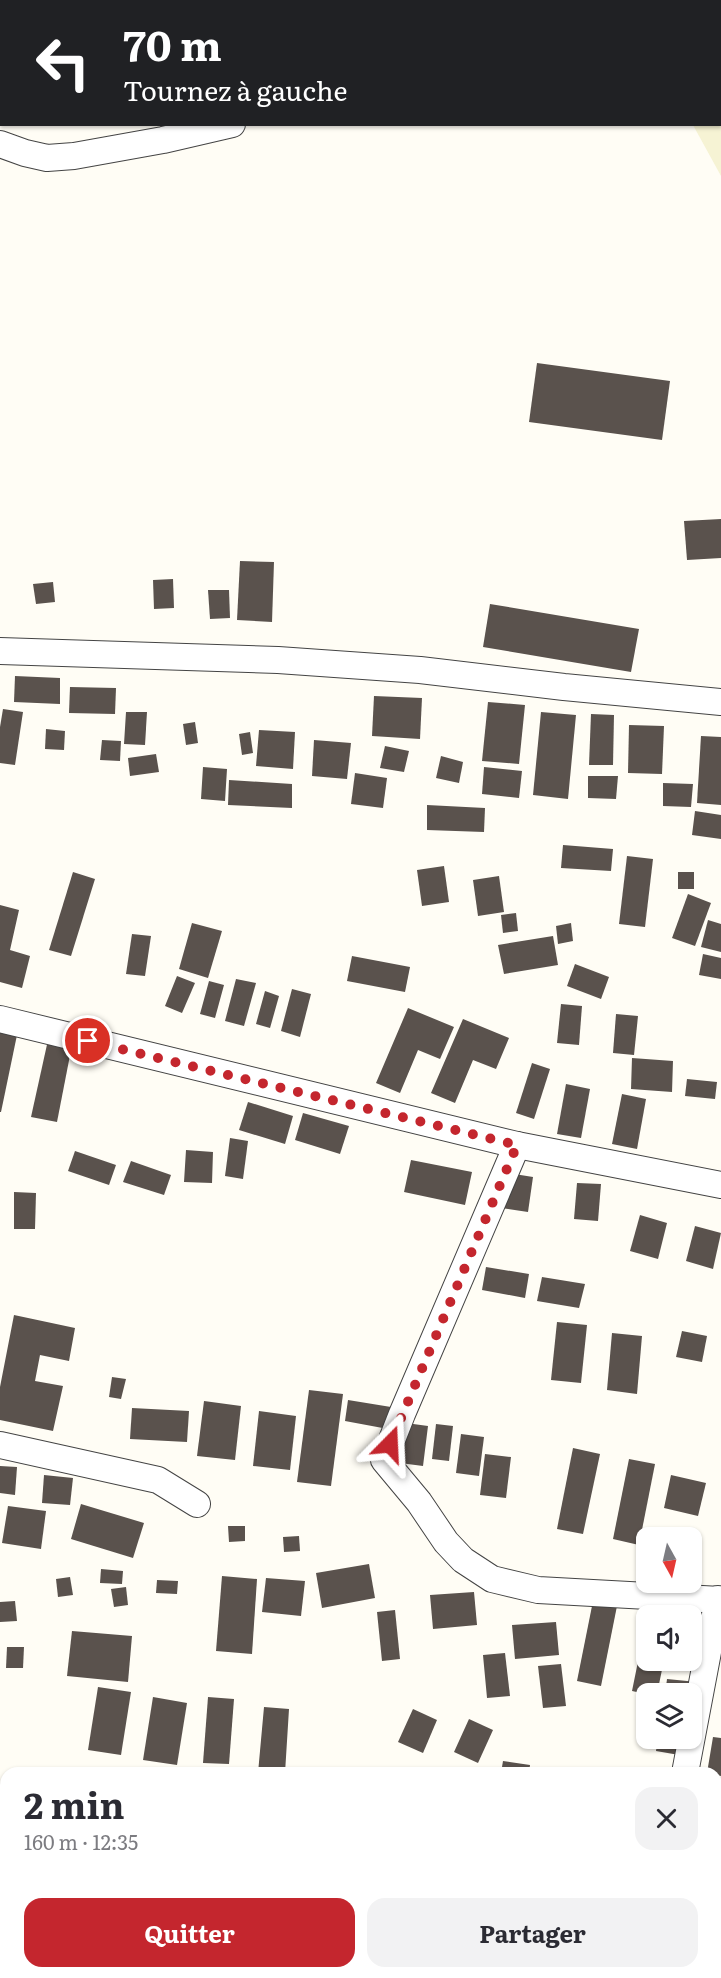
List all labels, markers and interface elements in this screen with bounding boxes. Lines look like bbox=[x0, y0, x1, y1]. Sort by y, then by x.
text: 70 m bbox=[123, 12, 222, 74]
icon: left bbox=[24, 24, 102, 102]
text: Tournez à gauche bbox=[123, 69, 347, 109]
pin bbox=[62, 1015, 113, 1066]
icon: arrive bbox=[71, 1024, 104, 1057]
position arrow bbox=[358, 1412, 422, 1476]
north arrow bbox=[636, 1527, 702, 1593]
map controls bbox=[636, 1527, 702, 1749]
button: sound bbox=[636, 1605, 702, 1671]
button: layers bbox=[636, 1683, 702, 1749]
text: 2 min bbox=[24, 1777, 125, 1830]
button: close bbox=[635, 1787, 698, 1850]
text: 160 m · 12:35 bbox=[24, 1826, 138, 1856]
button: Quitter bbox=[24, 1898, 355, 1967]
button: Partager bbox=[367, 1898, 698, 1967]

